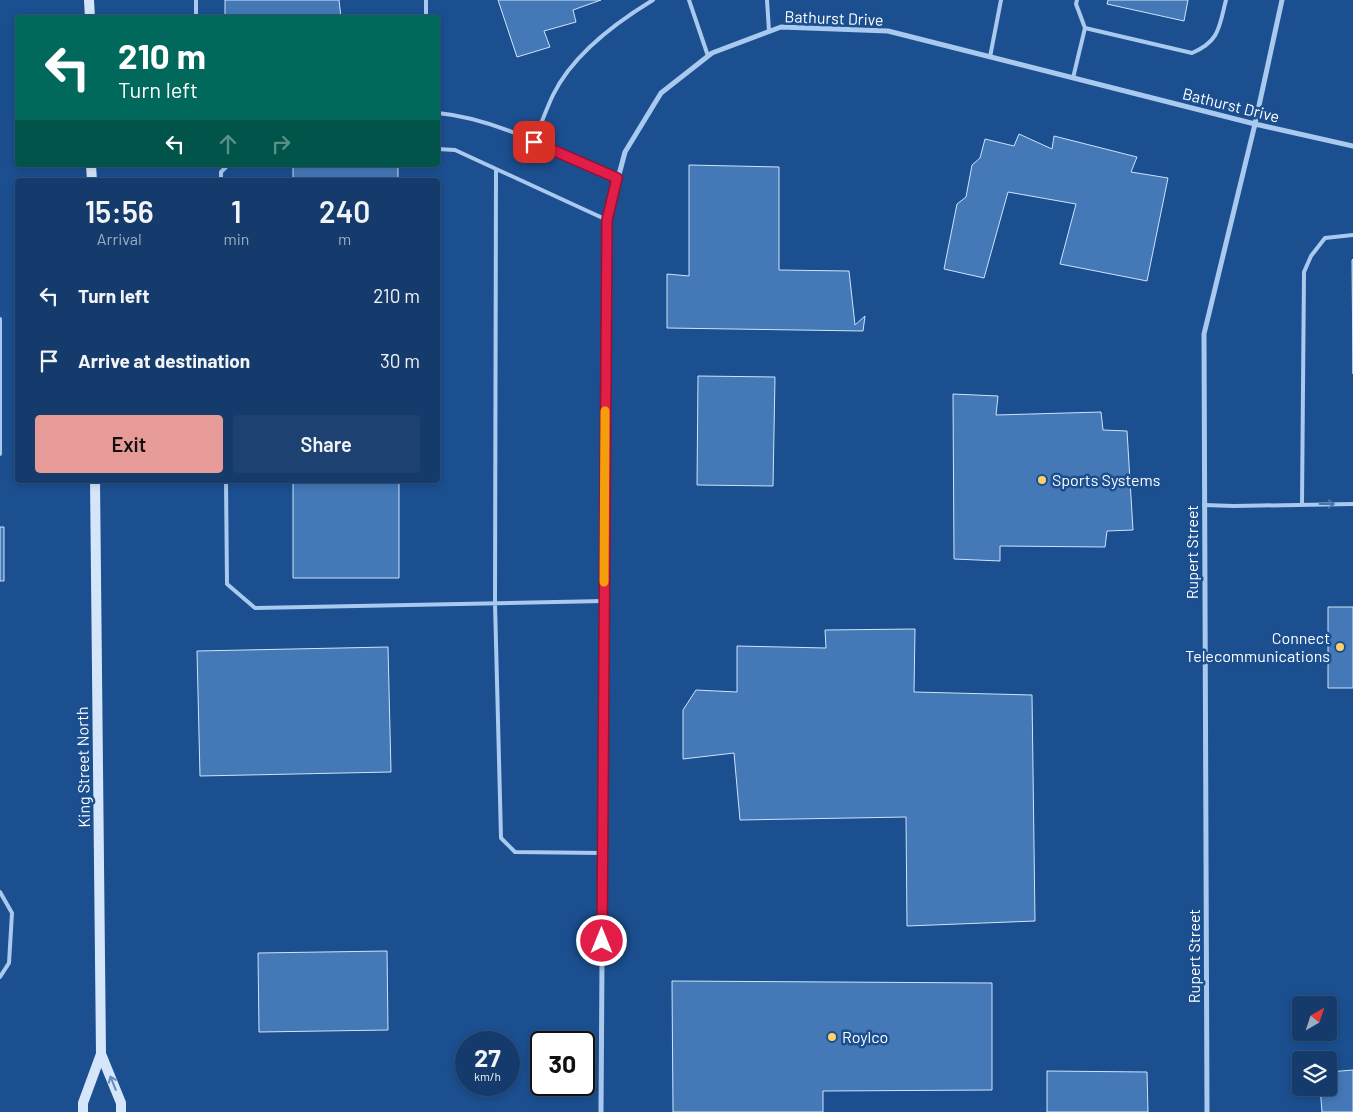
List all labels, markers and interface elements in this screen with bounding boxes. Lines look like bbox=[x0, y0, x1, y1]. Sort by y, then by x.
street label: Bathurst Drive bbox=[784, 6, 884, 29]
text: 210 m bbox=[118, 34, 206, 76]
icon: left bbox=[35, 35, 100, 100]
text: Turn left bbox=[118, 76, 198, 102]
street label: Bathurst Drive bbox=[1181, 83, 1282, 126]
pin bbox=[513, 121, 555, 163]
icon: arrive bbox=[520, 128, 548, 156]
icon: left bbox=[161, 130, 189, 158]
icon: ahead bbox=[214, 130, 242, 158]
icon: right bbox=[267, 130, 295, 158]
text: 15:56 bbox=[85, 193, 154, 229]
text: 1 bbox=[231, 193, 242, 229]
text: 240 bbox=[319, 193, 370, 229]
text: Arrival bbox=[97, 229, 142, 248]
text: min bbox=[223, 229, 249, 248]
text: m bbox=[338, 229, 351, 248]
icon: left bbox=[35, 282, 63, 310]
text: Turn left bbox=[78, 284, 149, 307]
text: 210 m bbox=[373, 284, 420, 307]
icon: arrive bbox=[35, 347, 63, 375]
text: Arrive at destination bbox=[78, 349, 250, 372]
text: 30 m bbox=[380, 349, 420, 372]
button: Exit bbox=[35, 415, 223, 473]
button: Share bbox=[233, 415, 420, 473]
place label: Sports Systems bbox=[1052, 470, 1161, 489]
marker: Sports Systems bbox=[1036, 474, 1048, 486]
one-way arrow bbox=[1319, 499, 1335, 509]
street label: Rupert Street bbox=[1182, 505, 1201, 599]
place label: Connect Telecommunications bbox=[1185, 628, 1330, 665]
marker: Connect Telecommunications bbox=[1334, 641, 1346, 653]
street label: King Street North bbox=[72, 706, 93, 828]
street label: Rupert Street bbox=[1184, 909, 1203, 1003]
position arrow bbox=[575, 914, 627, 966]
north arrow bbox=[1292, 996, 1338, 1041]
map controls bbox=[1292, 996, 1337, 1096]
place label: Roylco bbox=[842, 1027, 888, 1046]
speed limit sign: 30 bbox=[530, 1031, 595, 1096]
marker: Roylco bbox=[826, 1031, 838, 1043]
text: 27 bbox=[474, 1042, 501, 1072]
button: layers bbox=[1292, 1051, 1337, 1096]
text: km/h bbox=[474, 1069, 501, 1083]
one-way arrow bbox=[108, 1076, 117, 1091]

